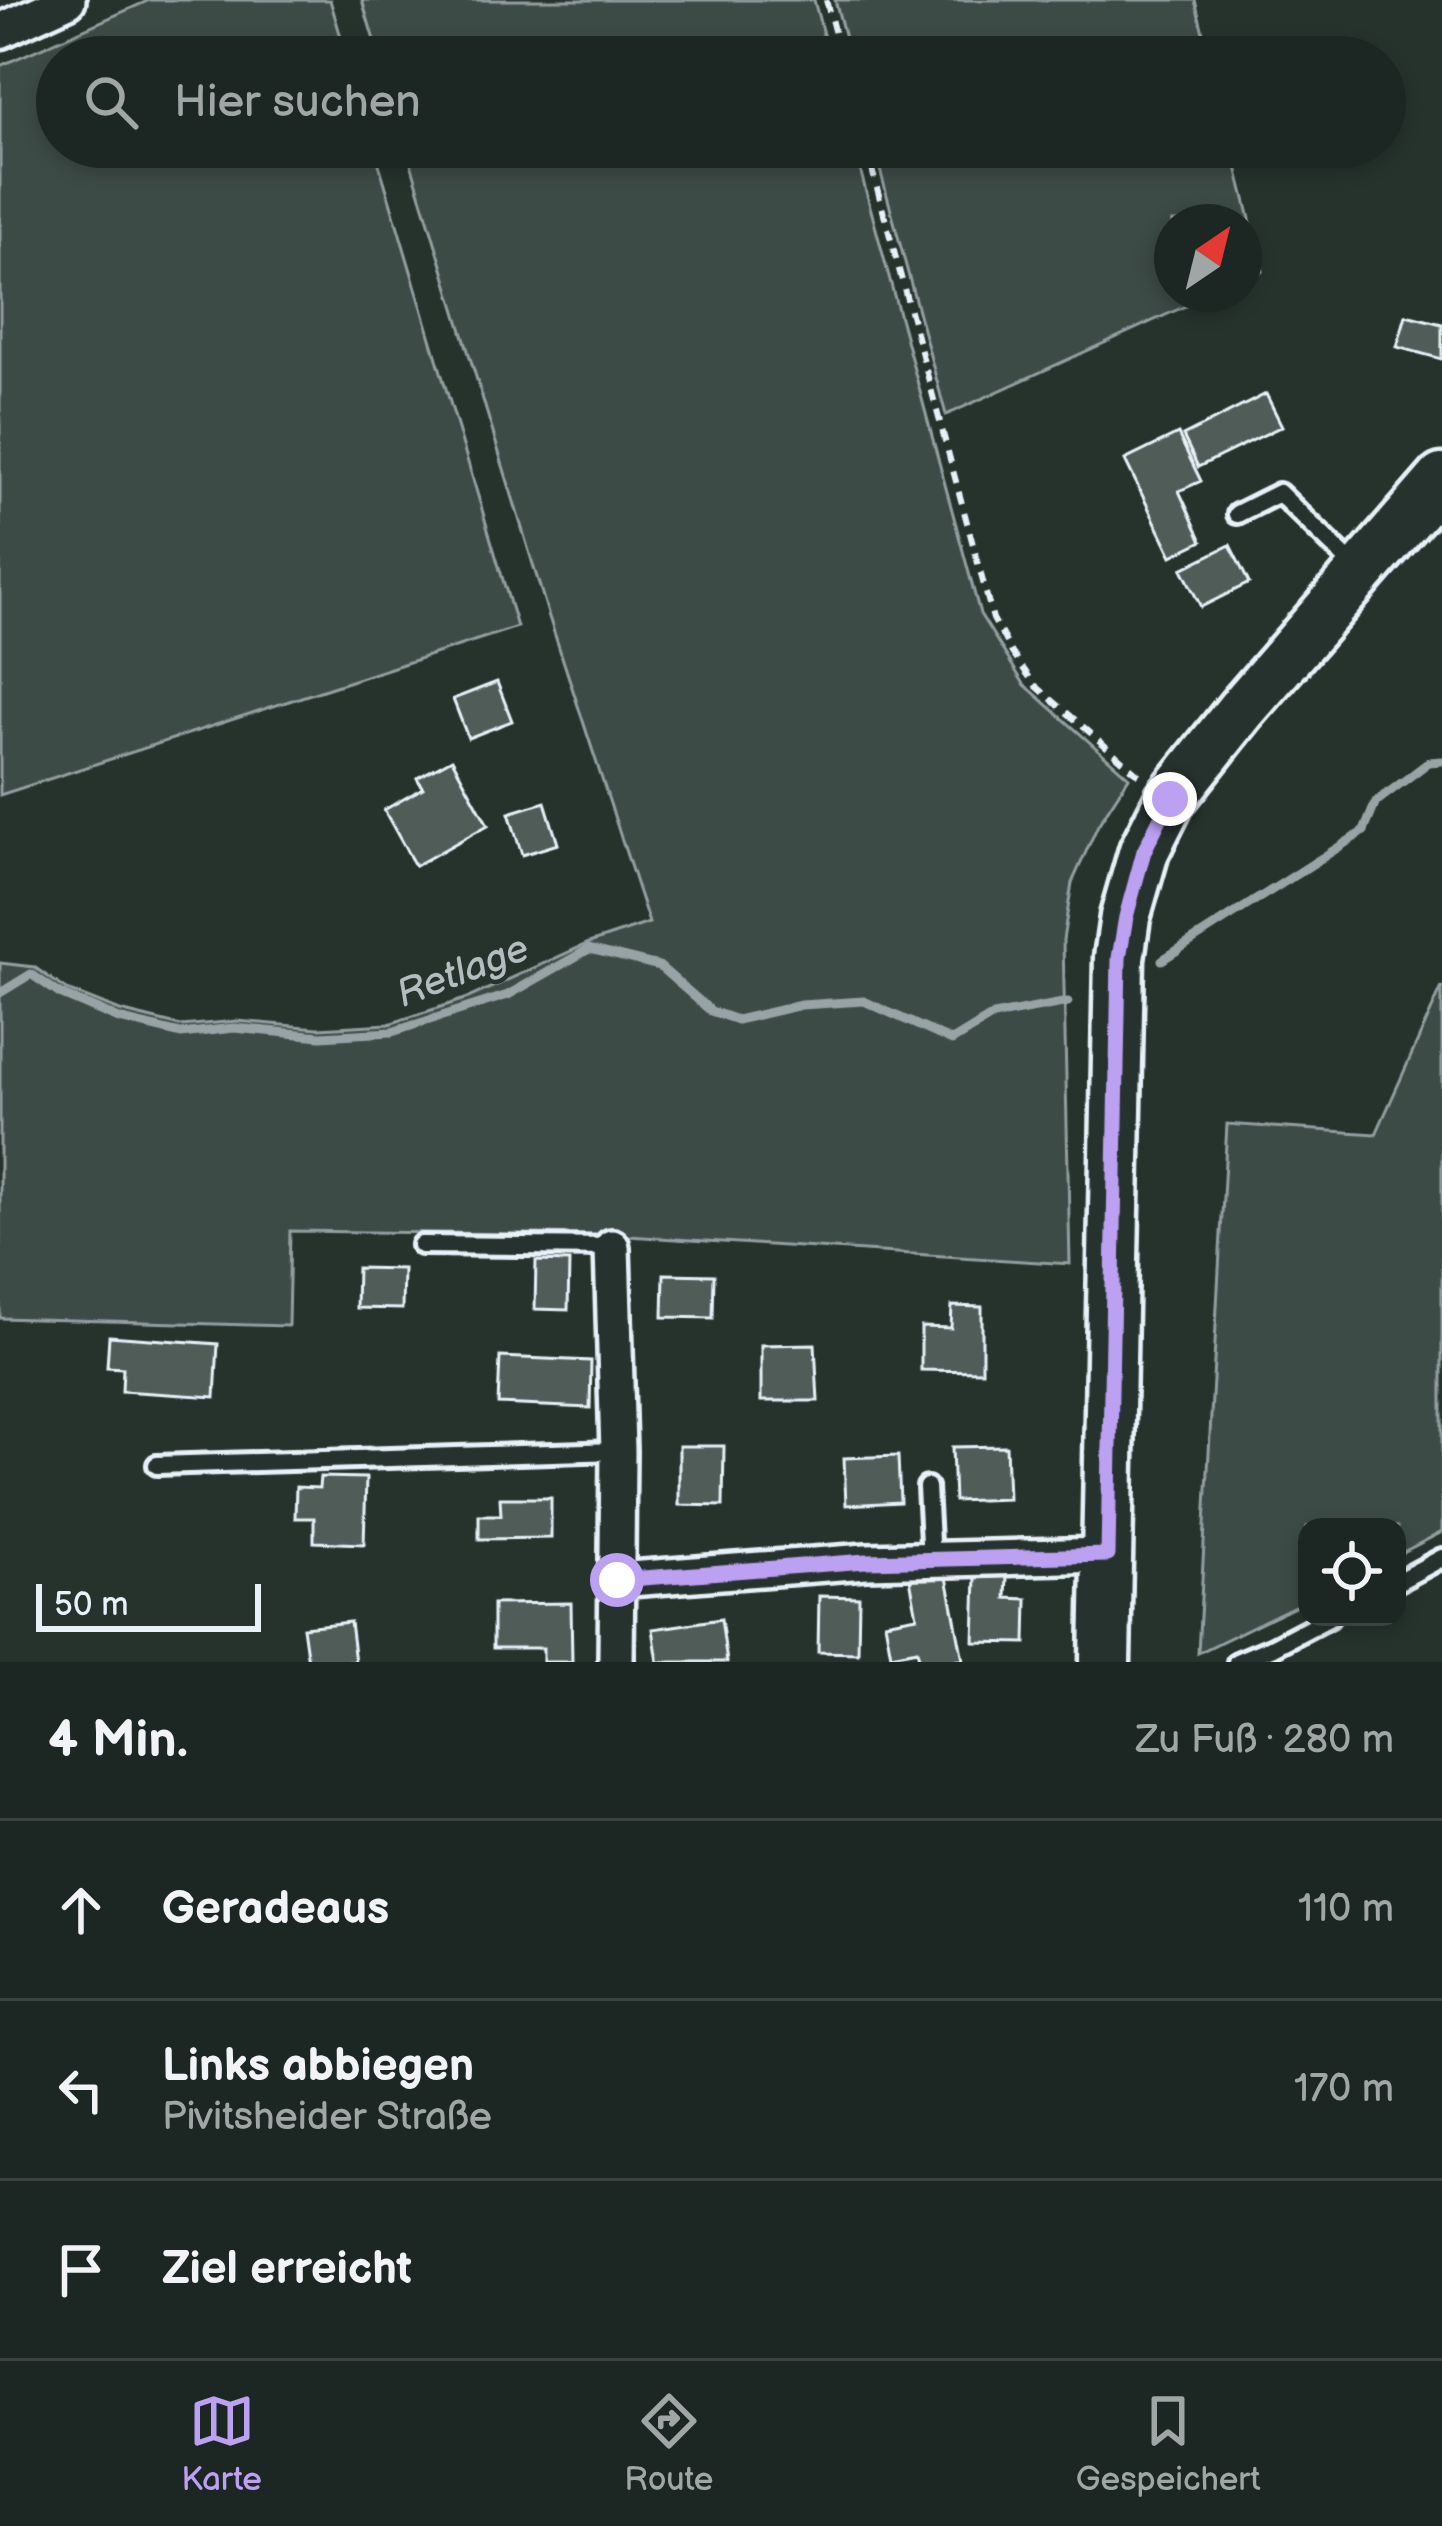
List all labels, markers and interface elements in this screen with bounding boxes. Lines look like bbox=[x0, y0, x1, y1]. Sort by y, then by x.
search box bbox=[36, 36, 1406, 168]
icon: search bbox=[78, 69, 144, 135]
text: Hier suchen bbox=[174, 75, 421, 130]
north arrow bbox=[1154, 204, 1262, 312]
route end bbox=[1143, 772, 1197, 826]
water label: Retlage bbox=[390, 925, 536, 1019]
map controls bbox=[1298, 1518, 1406, 1626]
button: locate bbox=[1298, 1518, 1406, 1626]
route start bbox=[590, 1553, 644, 1607]
scale bar bbox=[36, 1578, 261, 1631]
text: 50 m bbox=[54, 1585, 129, 1625]
text: 4 Min. bbox=[48, 1710, 188, 1771]
text: Zu Fuß · 280 m bbox=[1135, 1717, 1394, 1764]
icon: ahead bbox=[48, 1877, 114, 1943]
text: Geradeaus bbox=[162, 1882, 389, 1937]
text: 110 m bbox=[1298, 1886, 1394, 1933]
text: Links abbiegen bbox=[162, 2039, 474, 2094]
icon: left bbox=[48, 2057, 114, 2123]
text: 170 m bbox=[1294, 2066, 1394, 2113]
text: Pivitsheider Straße bbox=[162, 2094, 492, 2141]
icon: arrive bbox=[48, 2237, 114, 2303]
text: Ziel erreicht bbox=[162, 2242, 412, 2297]
tab: Karte bbox=[181, 2388, 262, 2500]
tab: Route bbox=[624, 2388, 713, 2500]
tab: Gespeichert bbox=[1076, 2388, 1261, 2500]

